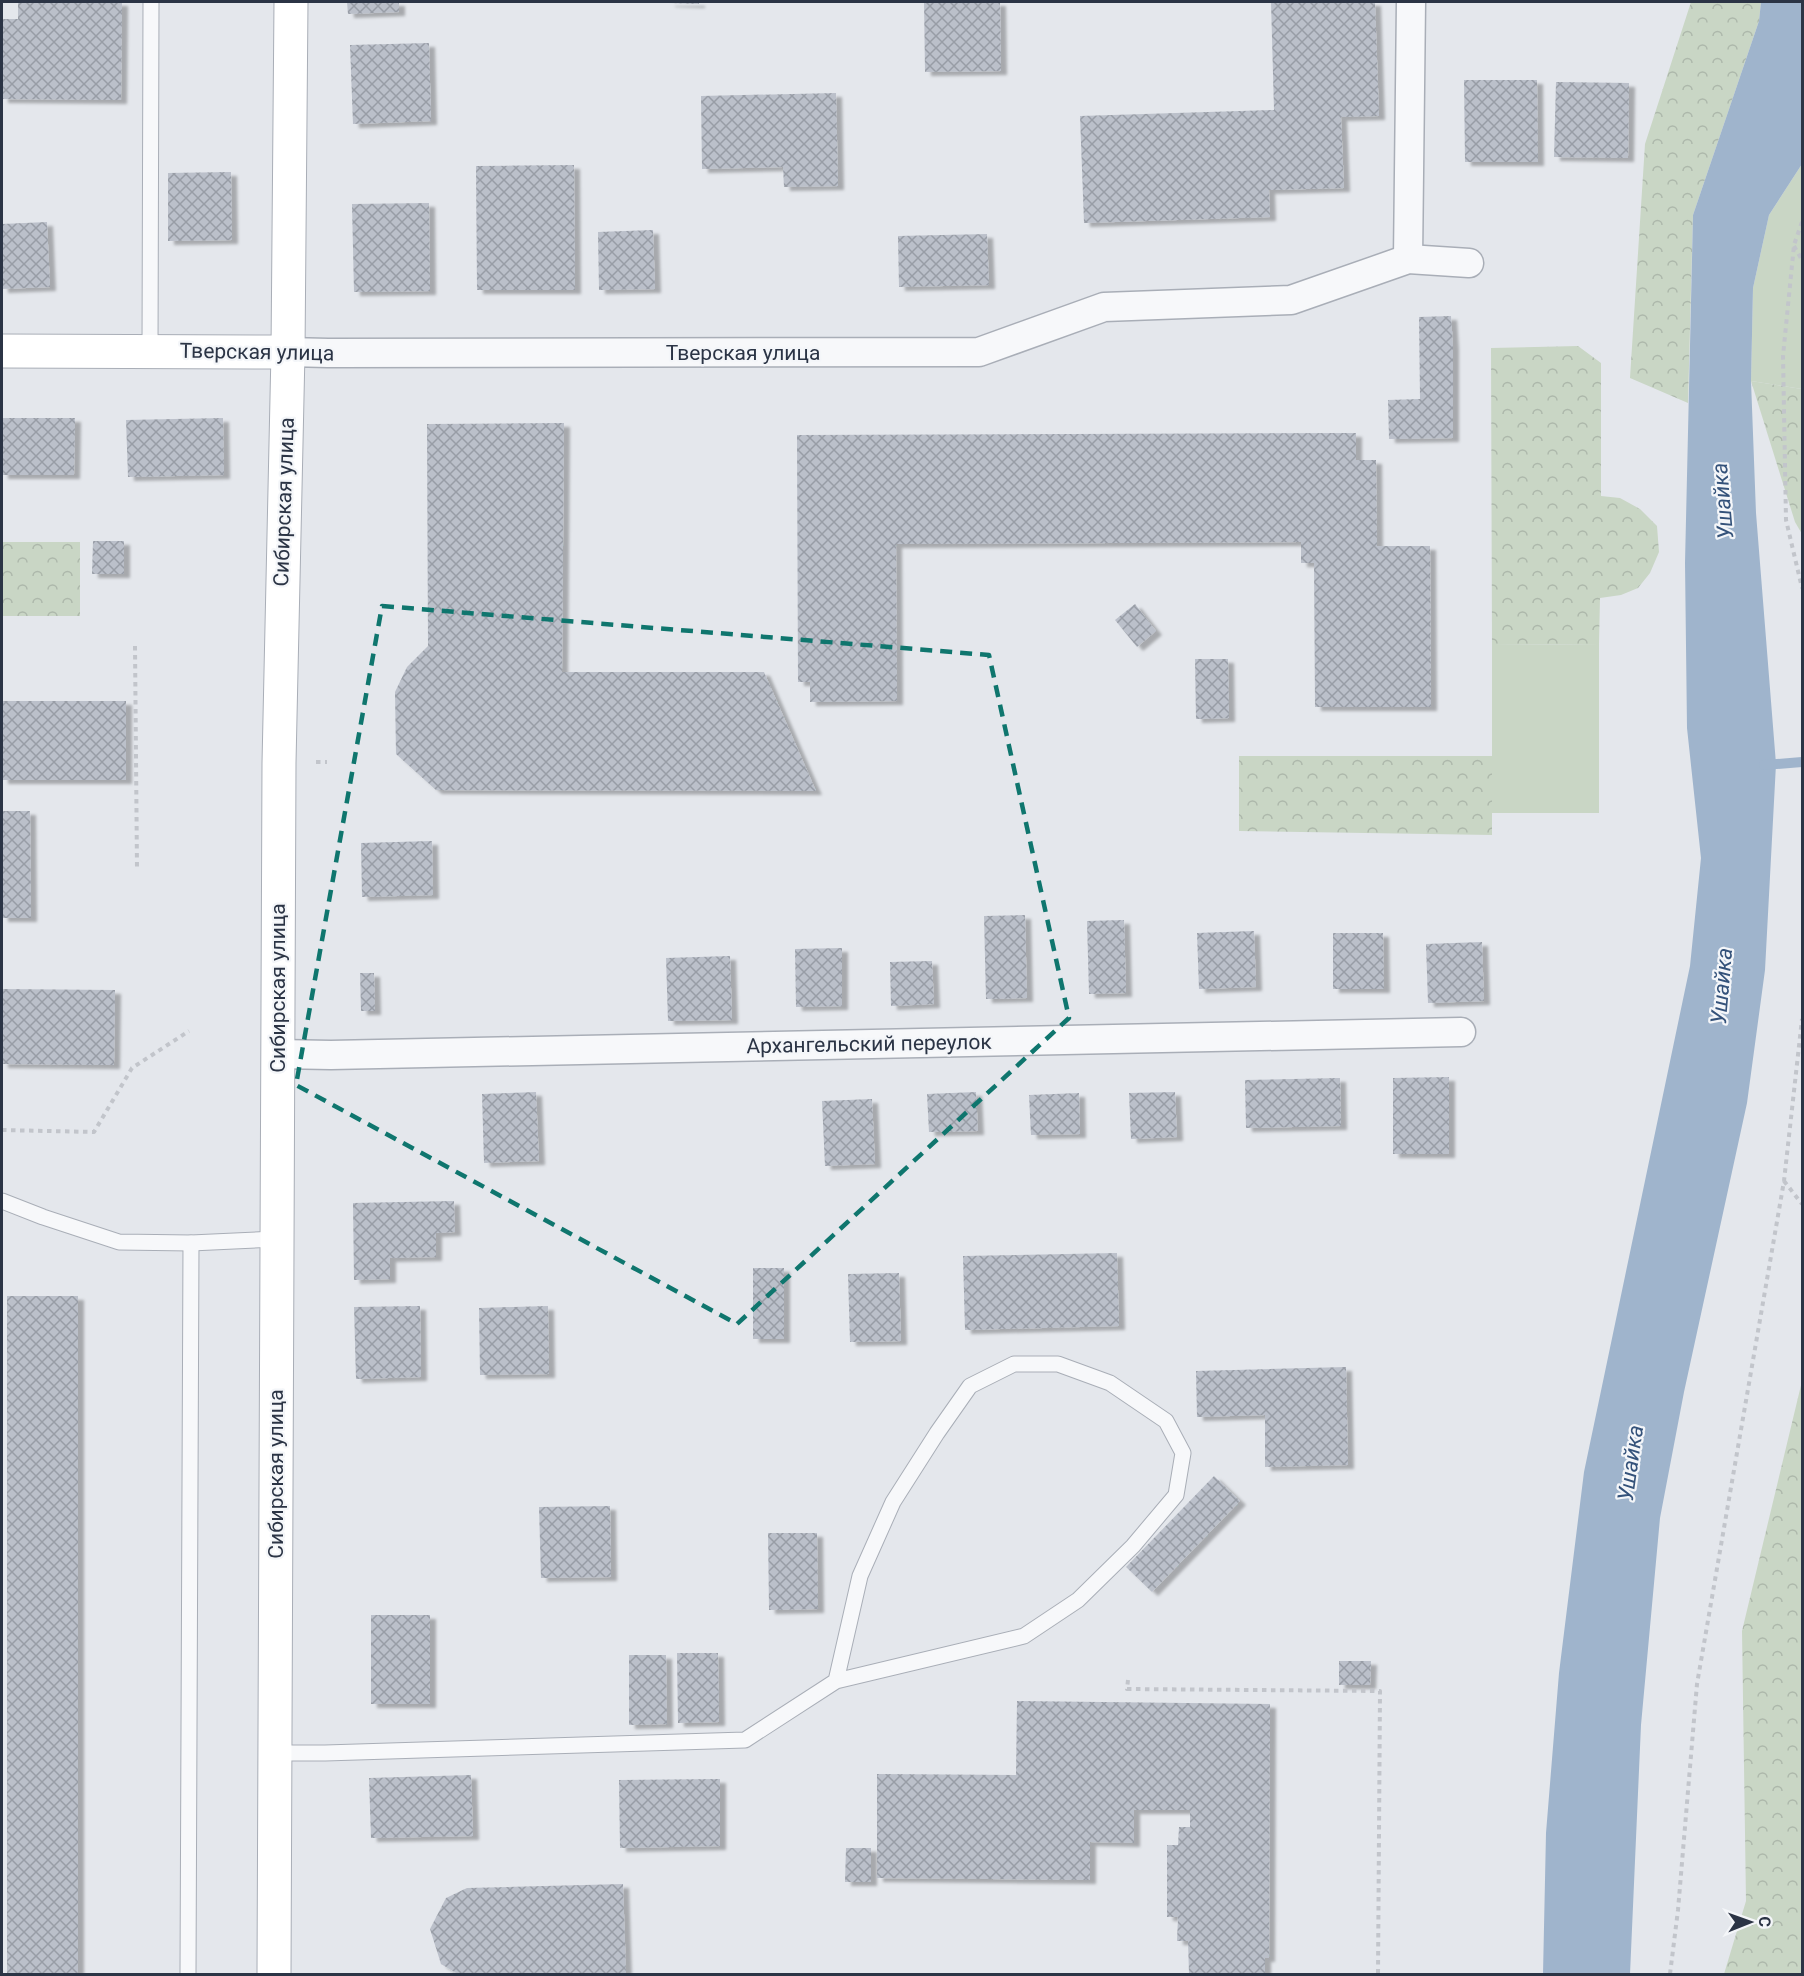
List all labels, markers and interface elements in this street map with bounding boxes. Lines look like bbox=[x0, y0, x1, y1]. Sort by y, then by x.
street label: Тверская улица bbox=[179, 339, 335, 365]
street label: Тверская улица bbox=[666, 341, 820, 365]
street label: Сибирская улица bbox=[269, 417, 299, 587]
water label: Ушайка bbox=[1707, 462, 1738, 540]
street label: Сибирская улица bbox=[266, 903, 290, 1073]
water label: Ушайка bbox=[1706, 947, 1737, 1025]
street label: Архангельский переулок bbox=[746, 1030, 993, 1058]
street label: Сибирская улица bbox=[264, 1389, 288, 1559]
water label: Ушайка bbox=[1613, 1423, 1648, 1503]
north arrow bbox=[1720, 1892, 1780, 1952]
text: С bbox=[1755, 1916, 1774, 1927]

